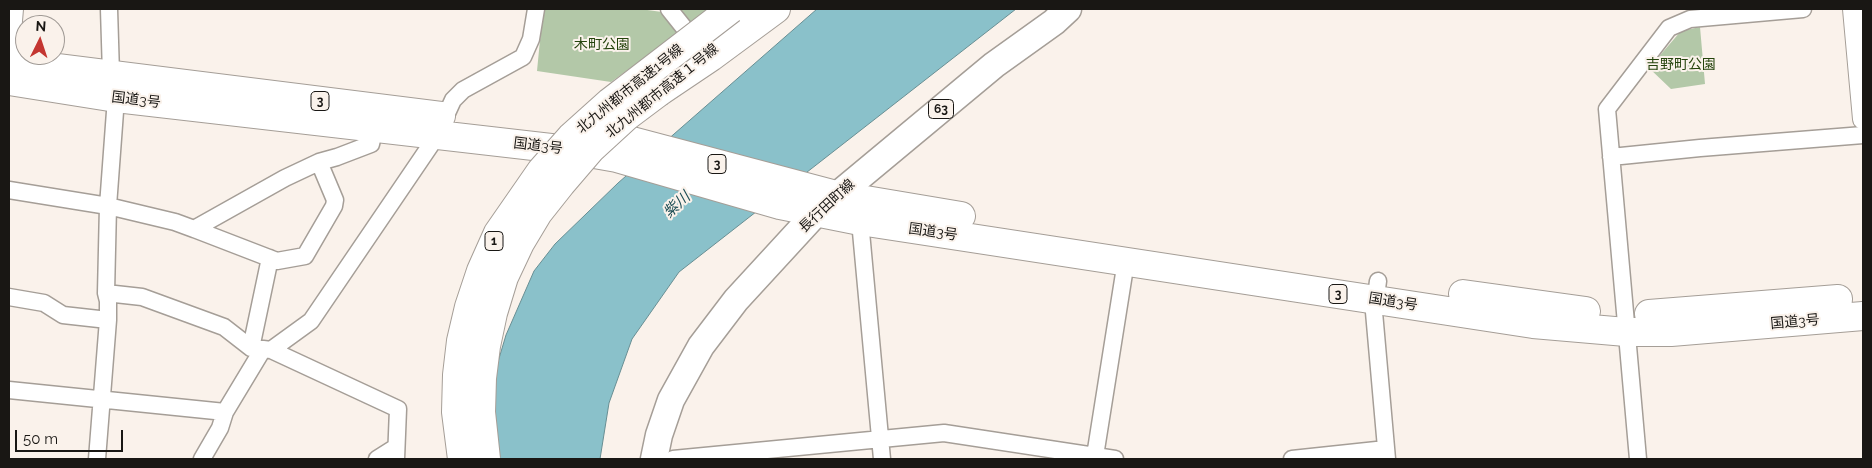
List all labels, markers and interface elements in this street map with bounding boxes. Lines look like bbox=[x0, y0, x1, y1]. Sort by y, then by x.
north arrow bbox=[15, 15, 65, 65]
text: N bbox=[35, 18, 47, 34]
park label: 木町公園 bbox=[574, 37, 630, 53]
street label: 北九州都市高速１号線 bbox=[602, 40, 722, 142]
street label: 北九州都市高速1号線 bbox=[573, 41, 687, 137]
park label: 吉野町公園 bbox=[1646, 57, 1716, 73]
street label: 国道3号 bbox=[110, 89, 162, 111]
road number: 3 bbox=[311, 92, 329, 110]
road number: 63 bbox=[928, 100, 954, 118]
street label: 国道3号 bbox=[512, 135, 564, 157]
road number: 3 bbox=[708, 154, 726, 173]
street label: 長行田町線 bbox=[796, 176, 858, 236]
water label: 紫川 bbox=[660, 188, 694, 222]
street label: 国道3号 bbox=[907, 220, 959, 244]
road number: 1 bbox=[485, 232, 503, 250]
road number: 3 bbox=[1329, 284, 1347, 304]
street label: 国道3号 bbox=[1367, 290, 1419, 314]
street label: 国道3号 bbox=[1770, 311, 1820, 333]
scale bar bbox=[18, 420, 125, 452]
text: 50 m bbox=[23, 430, 58, 448]

